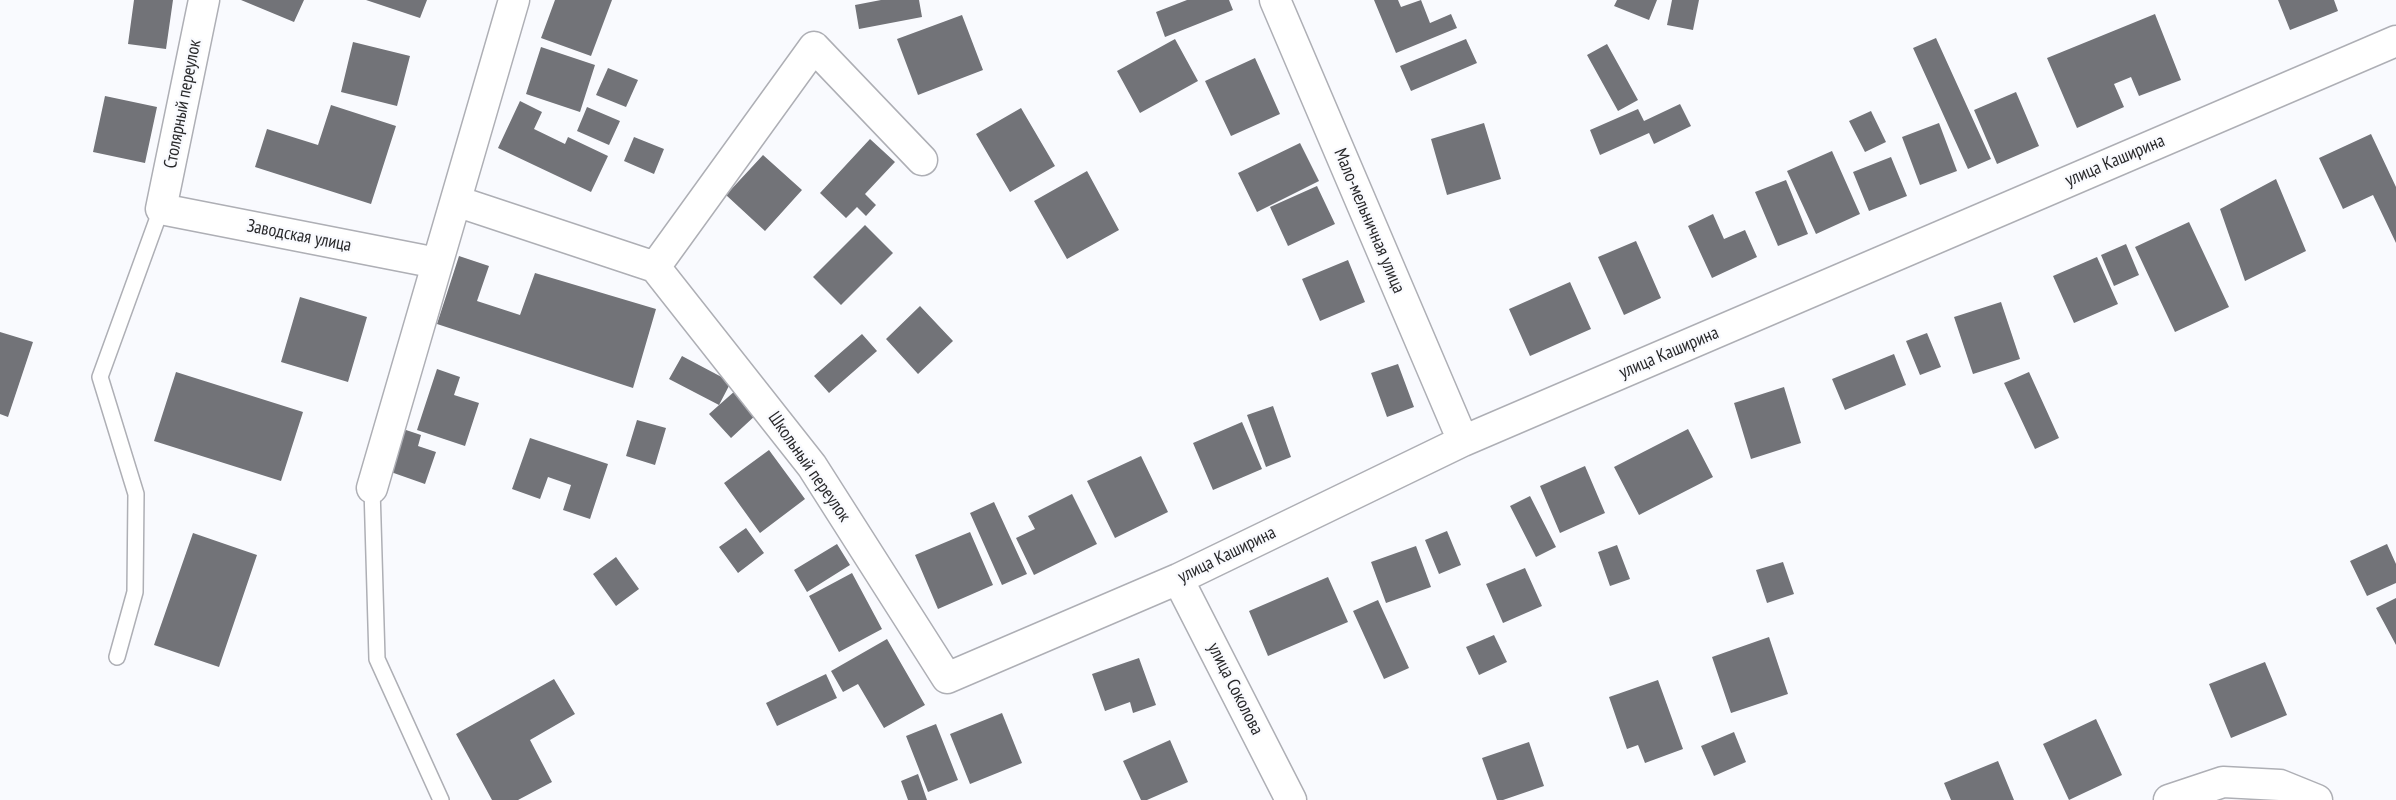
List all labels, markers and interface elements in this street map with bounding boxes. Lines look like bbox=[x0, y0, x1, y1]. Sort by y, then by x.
street label: Столярный переулок bbox=[160, 38, 206, 170]
street label: улица Каширина bbox=[2062, 130, 2168, 192]
street label: Мало-мельничная улица bbox=[1329, 145, 1409, 297]
street label: Заводская улица bbox=[245, 215, 353, 257]
street label: улица Каширина bbox=[1616, 322, 1722, 384]
street label: Школьный переулок bbox=[763, 408, 855, 526]
street label: улица Каширина bbox=[1175, 522, 1279, 588]
street label: улица Соколова bbox=[1203, 639, 1267, 739]

